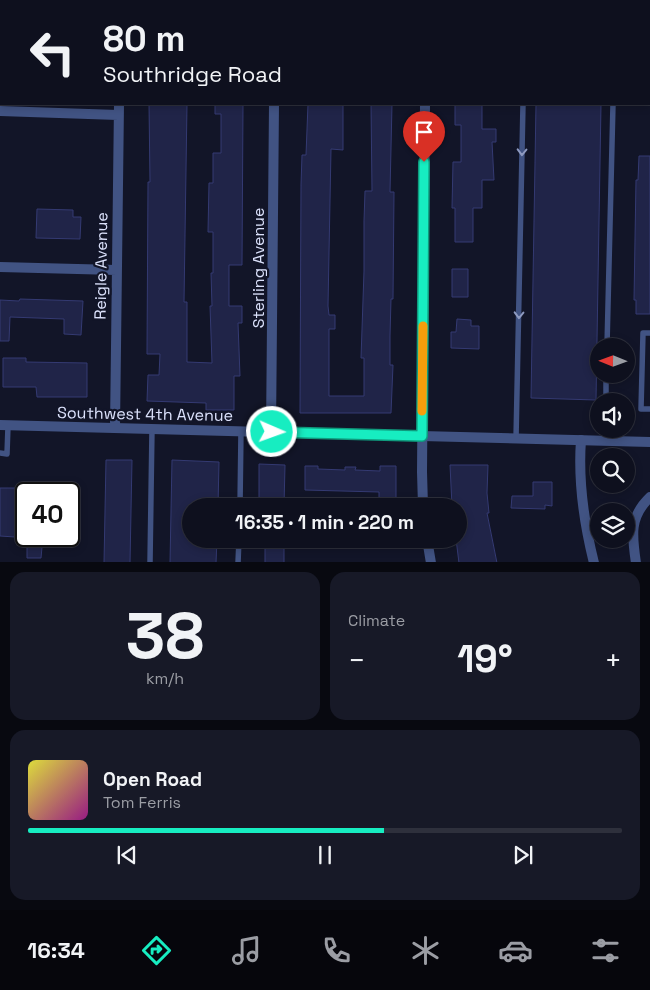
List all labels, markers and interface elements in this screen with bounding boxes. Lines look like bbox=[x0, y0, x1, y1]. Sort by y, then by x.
text: 80 m bbox=[103, 17, 185, 61]
icon: left bbox=[20, 20, 85, 85]
text: Southridge Road bbox=[103, 60, 282, 88]
pin bbox=[403, 111, 445, 162]
icon: arrive bbox=[410, 118, 438, 146]
one-way arrow bbox=[517, 149, 528, 157]
street label: Sterling Avenue bbox=[248, 208, 269, 328]
street label: Reigle Avenue bbox=[90, 212, 112, 320]
one-way arrow bbox=[514, 312, 524, 319]
north arrow bbox=[590, 338, 635, 382]
map controls bbox=[590, 338, 635, 548]
button: sound bbox=[590, 393, 635, 438]
street label: Southwest 4th Avenue bbox=[57, 402, 233, 426]
position arrow bbox=[245, 405, 297, 457]
button: search bbox=[590, 448, 635, 493]
speed limit sign: 40 bbox=[15, 482, 80, 547]
button: layers bbox=[590, 503, 635, 548]
text: 16:35 · 1 min · 220 m bbox=[235, 510, 414, 535]
text: 38 bbox=[126, 594, 204, 677]
text: Climate bbox=[348, 610, 405, 631]
text: 19° bbox=[457, 635, 513, 683]
text: − bbox=[348, 642, 365, 678]
text: + bbox=[605, 642, 622, 678]
text: km/h bbox=[146, 668, 184, 689]
text: Open Road bbox=[103, 767, 202, 792]
text: Tom Ferris bbox=[103, 792, 181, 813]
icon: previous bbox=[113, 841, 141, 869]
icon: pause bbox=[311, 841, 339, 869]
icon: next bbox=[509, 841, 537, 869]
icon: directions bbox=[139, 933, 174, 968]
icon: music bbox=[229, 933, 264, 968]
icon: phone bbox=[319, 933, 354, 968]
icon: climate bbox=[408, 933, 443, 968]
icon: car bbox=[498, 933, 533, 968]
icon: filters bbox=[588, 933, 623, 968]
text: 16:34 bbox=[27, 936, 85, 964]

